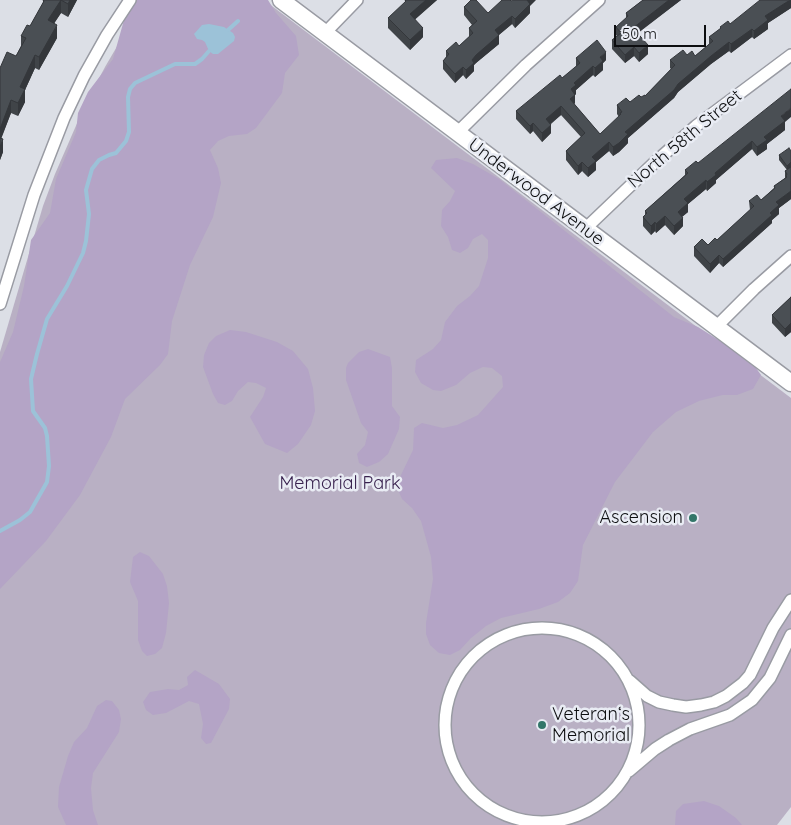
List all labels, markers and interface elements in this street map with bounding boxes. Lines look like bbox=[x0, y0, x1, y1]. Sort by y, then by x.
scale bar bbox=[616, 15, 708, 47]
text: 50 m bbox=[622, 24, 657, 43]
street label: North 58th Street bbox=[624, 85, 746, 193]
street label: Underwood Avenue bbox=[464, 134, 608, 250]
park label: Memorial Park bbox=[279, 473, 401, 495]
place label: Ascension bbox=[599, 507, 683, 529]
marker: Ascension bbox=[687, 512, 699, 524]
place label: Veteranʻs Memorial bbox=[552, 704, 630, 746]
marker: Veteranʻs Memorial bbox=[536, 719, 548, 731]

